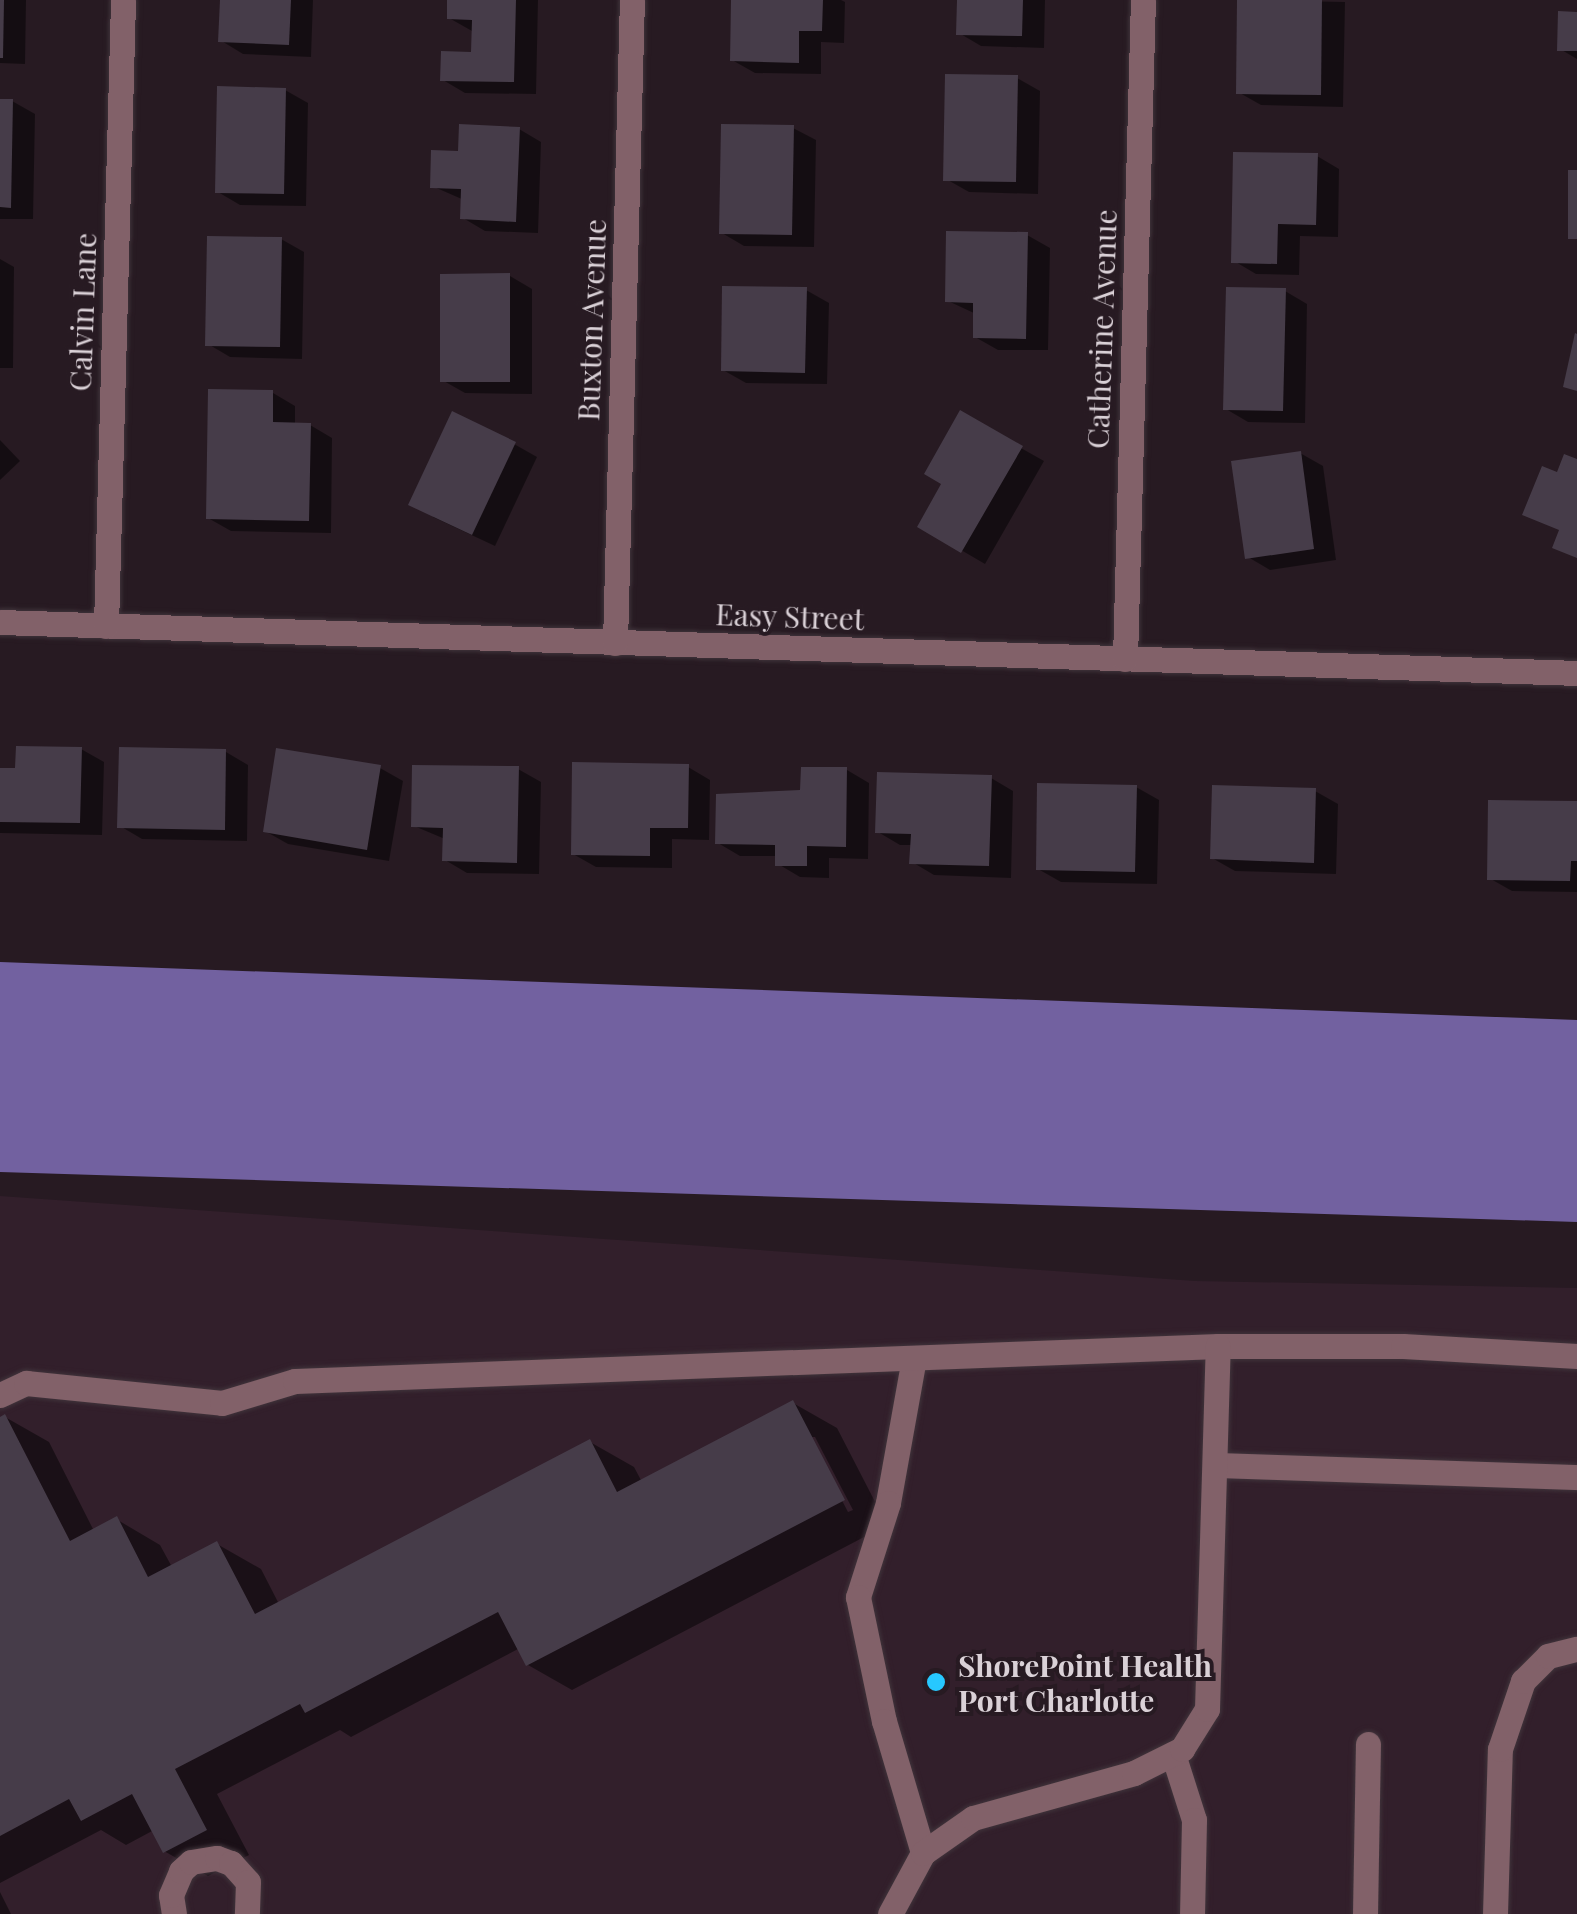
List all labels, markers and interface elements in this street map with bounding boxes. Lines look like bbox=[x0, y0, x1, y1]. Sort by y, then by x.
street label: Catherine Avenue bbox=[1079, 208, 1123, 450]
street label: Buxton Avenue bbox=[569, 218, 613, 422]
street label: Calvin Lane bbox=[61, 232, 103, 392]
street label: Easy Street bbox=[715, 595, 865, 637]
place label: ShorePoint Health Port Charlotte bbox=[958, 1647, 1212, 1718]
marker: ShorePoint Health Port Charlotte bbox=[923, 1669, 949, 1695]

